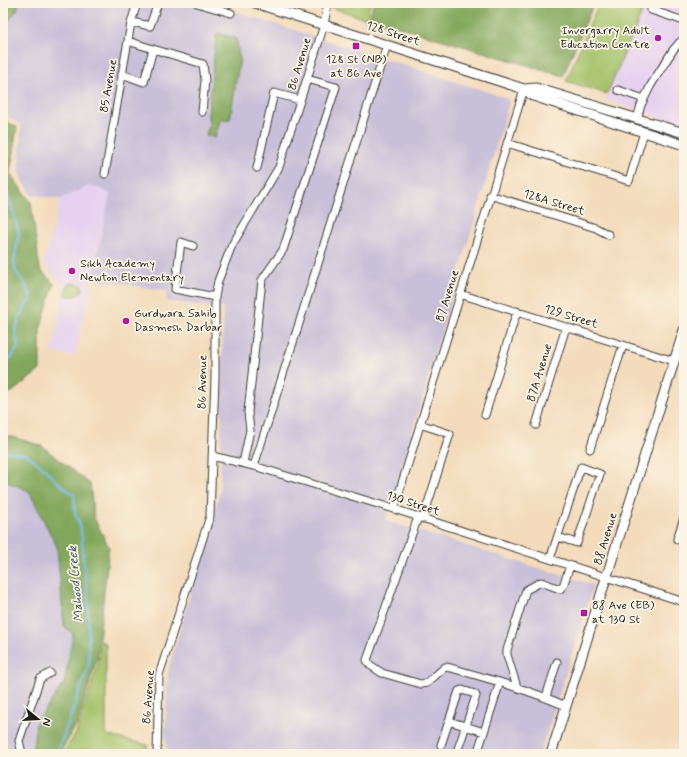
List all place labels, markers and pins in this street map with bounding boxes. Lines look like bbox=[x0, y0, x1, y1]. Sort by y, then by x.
place label: Invergarry Adult Education Centre bbox=[560, 23, 650, 53]
marker: Invergarry Adult Education Centre bbox=[653, 33, 663, 43]
marker: 128 St (NB) at 86 Ave bbox=[351, 41, 361, 51]
place label: 128 St (NB) at 86 Ave bbox=[326, 52, 387, 82]
place label: Sikh Academy Newton Elementary bbox=[80, 256, 184, 286]
marker: Sikh Academy Newton Elementary bbox=[67, 266, 77, 276]
place label: Gurdwara Sahib Dasmesh Darbar bbox=[134, 306, 222, 336]
marker: Gurdwara Sahib Dasmesh Darbar bbox=[121, 316, 131, 326]
place label: 88 Ave (EB) at 130 St bbox=[592, 598, 655, 628]
marker: 88 Ave (EB) at 130 St bbox=[579, 608, 589, 618]

